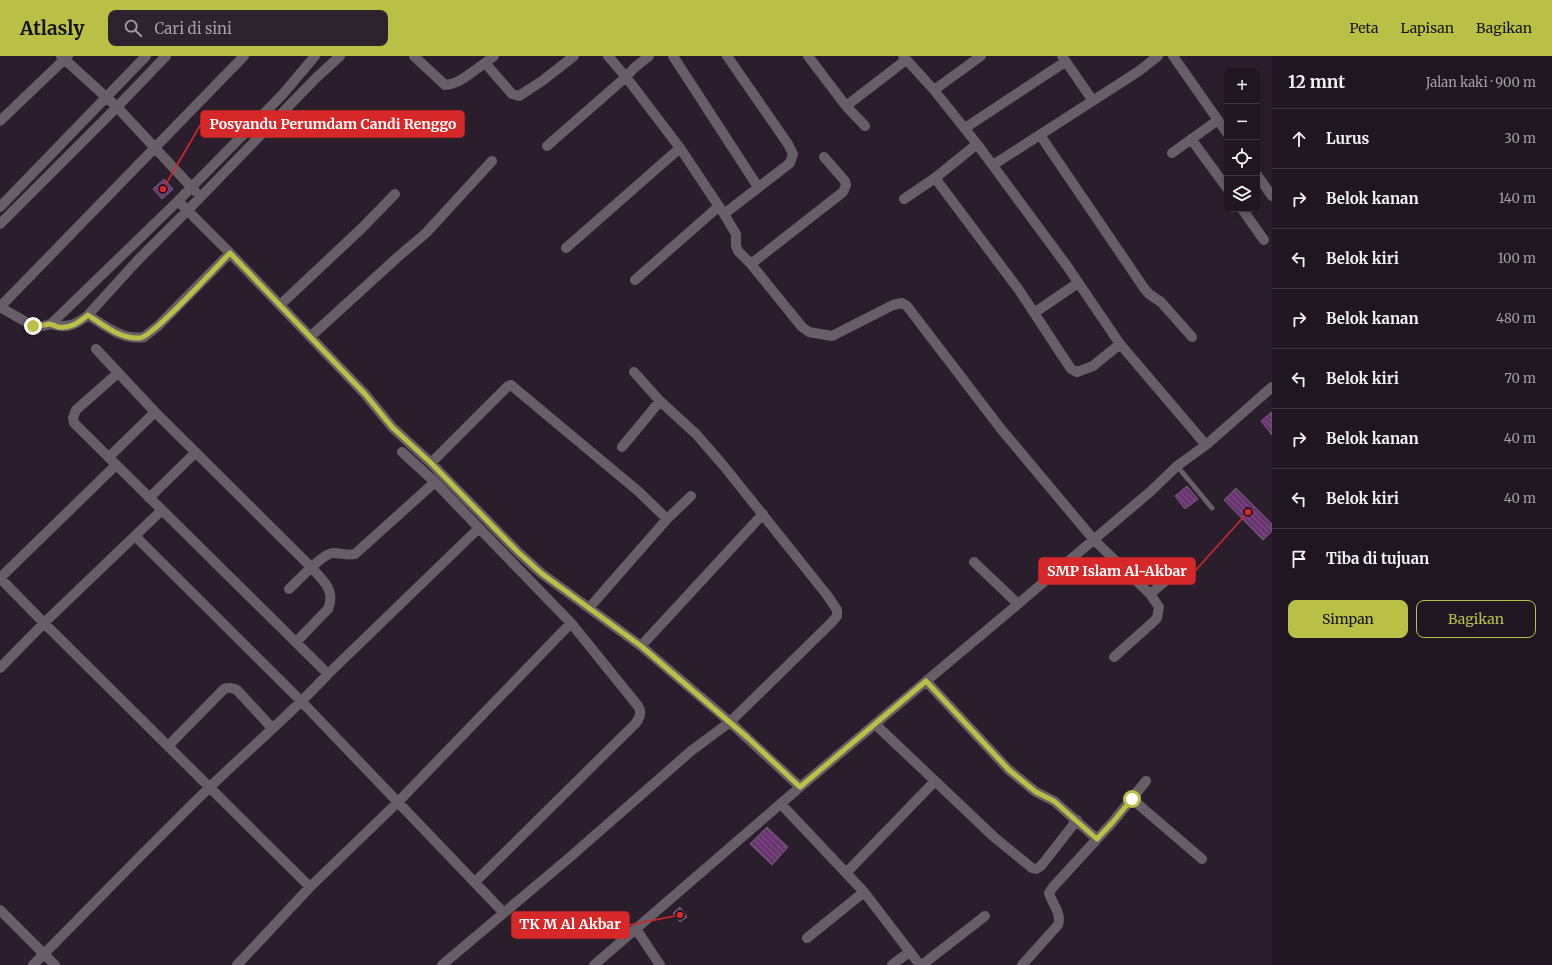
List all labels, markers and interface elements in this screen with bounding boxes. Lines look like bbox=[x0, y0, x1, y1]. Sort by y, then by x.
search box bbox=[108, 10, 388, 46]
text: Atlasly bbox=[20, 16, 84, 40]
icon: search bbox=[122, 17, 144, 39]
text: Cari di sini bbox=[154, 19, 232, 38]
text: Peta bbox=[1349, 19, 1379, 37]
text: Lapisan bbox=[1401, 19, 1454, 37]
text: Bagikan bbox=[1476, 19, 1532, 37]
map controls bbox=[1224, 68, 1260, 212]
button: + bbox=[1224, 68, 1260, 104]
text: 12 mnt bbox=[1288, 71, 1345, 93]
text: Jalan kaki · 900 m bbox=[1426, 74, 1536, 91]
button: − bbox=[1224, 104, 1260, 140]
callout: Posyandu Perumdam Candi Renggo bbox=[201, 111, 464, 137]
text: Posyandu Perumdam Candi Renggo bbox=[210, 115, 456, 133]
icon: ahead bbox=[1288, 128, 1310, 150]
text: Lurus bbox=[1326, 129, 1369, 148]
text: 30 m bbox=[1504, 130, 1536, 147]
button: locate bbox=[1224, 140, 1260, 176]
button: layers bbox=[1224, 176, 1260, 212]
icon: right bbox=[1288, 188, 1310, 210]
text: Belok kanan bbox=[1326, 189, 1419, 208]
text: 140 m bbox=[1499, 190, 1536, 207]
icon: left bbox=[1288, 248, 1310, 270]
text: Belok kiri bbox=[1326, 249, 1399, 268]
text: 100 m bbox=[1498, 250, 1536, 267]
icon: right bbox=[1288, 308, 1310, 330]
text: Belok kanan bbox=[1326, 309, 1419, 328]
text: 480 m bbox=[1496, 310, 1536, 327]
route end bbox=[24, 317, 42, 335]
icon: left bbox=[1288, 368, 1310, 390]
text: Belok kiri bbox=[1326, 369, 1399, 388]
text: 70 m bbox=[1505, 370, 1536, 387]
icon: right bbox=[1288, 428, 1310, 450]
text: Belok kanan bbox=[1326, 429, 1419, 448]
text: 40 m bbox=[1504, 430, 1536, 447]
icon: left bbox=[1288, 488, 1310, 510]
text: Belok kiri bbox=[1326, 489, 1399, 508]
text: 40 m bbox=[1504, 490, 1536, 507]
icon: arrive bbox=[1288, 548, 1310, 570]
text: Tiba di tujuan bbox=[1326, 549, 1429, 568]
callout: SMP Islam Al-Akbar bbox=[1039, 558, 1195, 584]
text: SMP Islam Al-Akbar bbox=[1047, 562, 1187, 580]
button: Simpan bbox=[1288, 600, 1408, 638]
button: Bagikan bbox=[1416, 600, 1536, 638]
route start bbox=[1123, 790, 1141, 808]
callout: TK M Al Akbar bbox=[512, 912, 629, 938]
text: TK M Al Akbar bbox=[519, 915, 621, 933]

